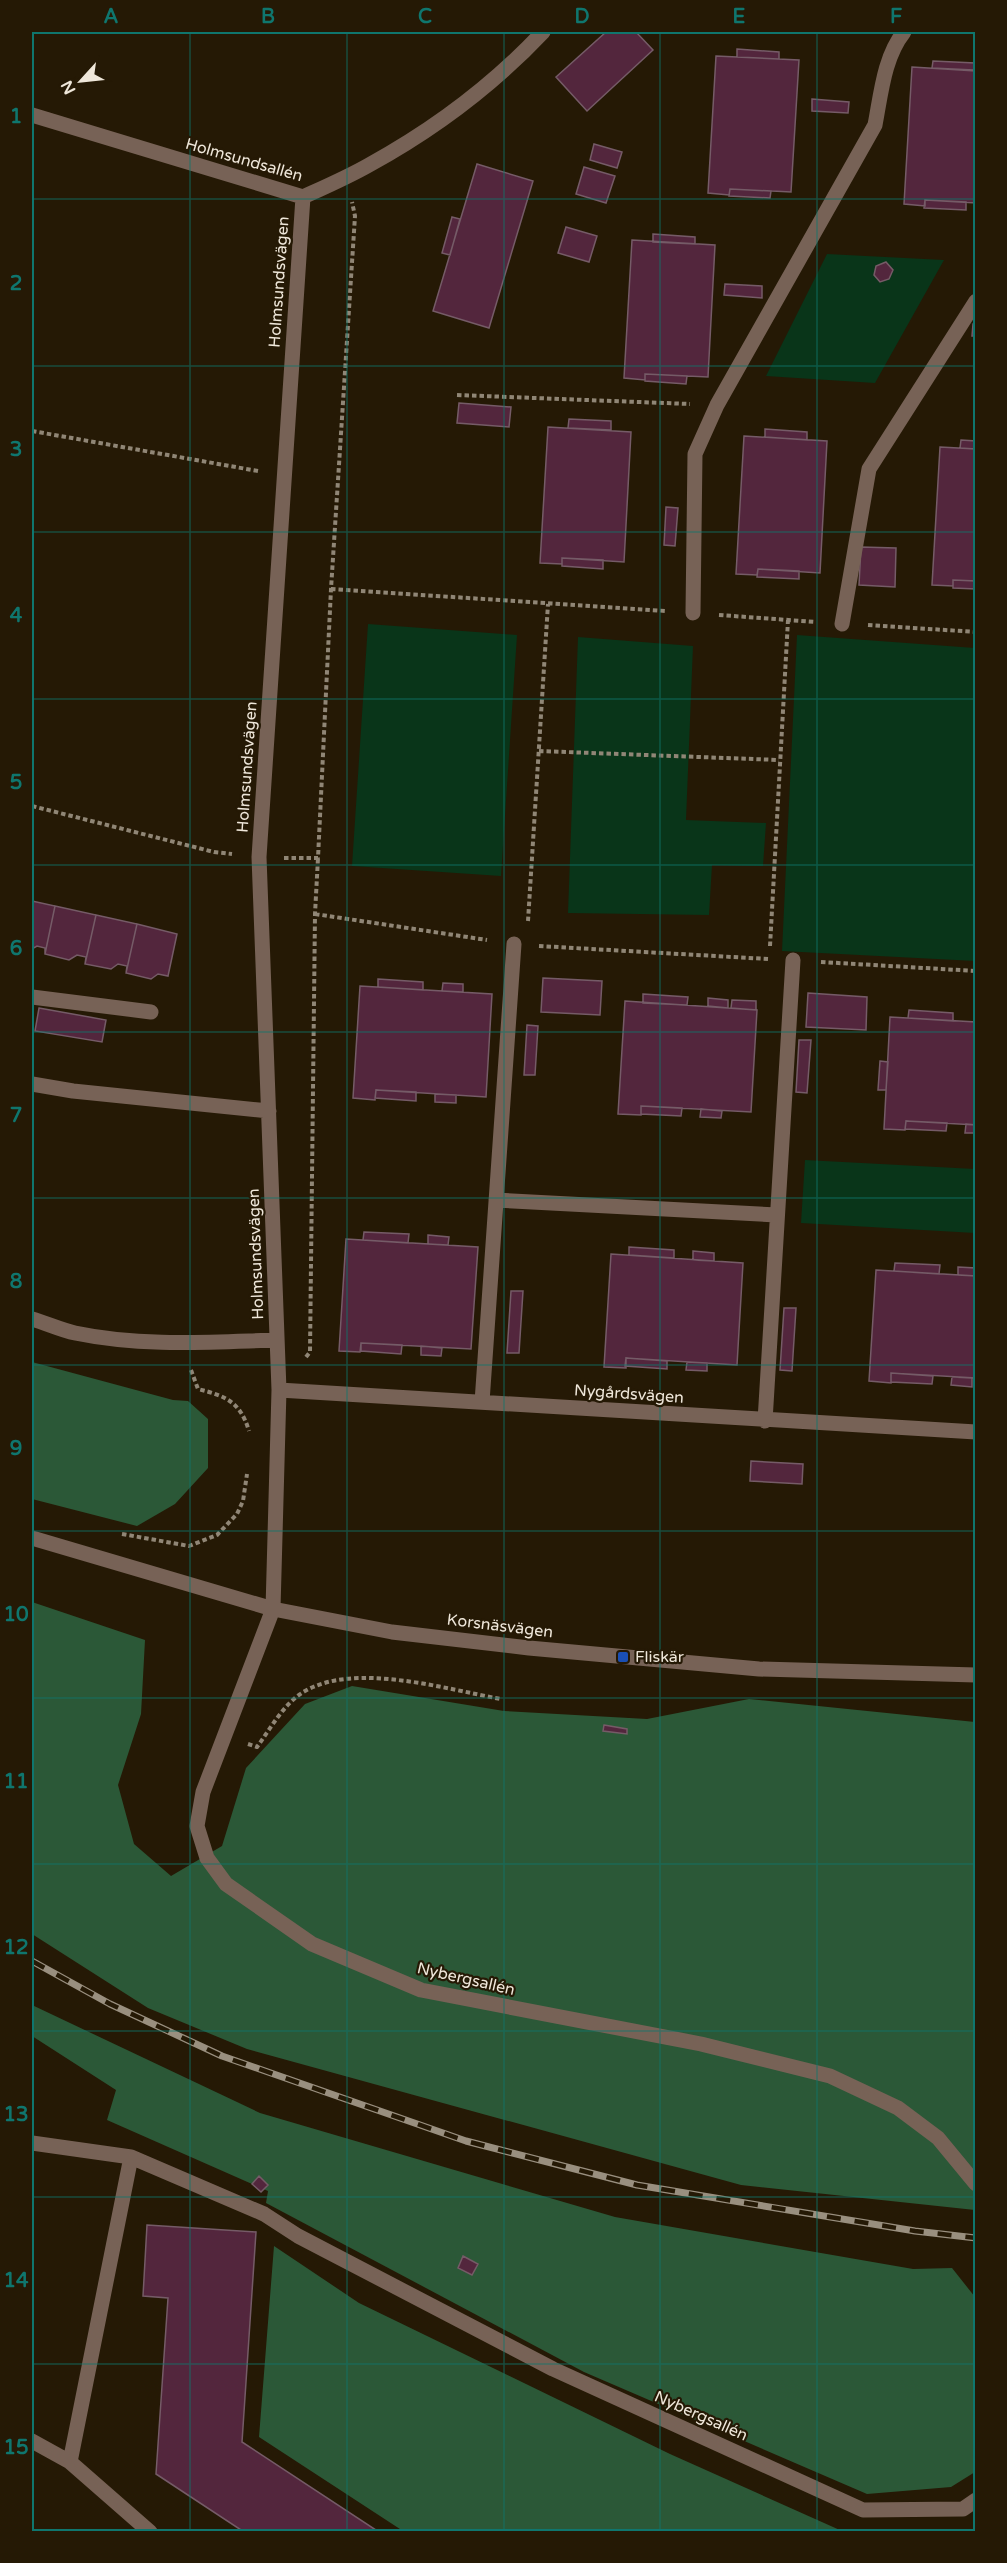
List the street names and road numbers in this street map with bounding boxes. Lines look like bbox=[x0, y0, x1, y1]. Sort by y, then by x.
street label: Holmsundsallén bbox=[183, 134, 305, 186]
street label: Holmsundsvägen bbox=[264, 216, 294, 348]
street label: Holmsundsvägen bbox=[232, 701, 262, 833]
street label: Holmsundsvägen bbox=[244, 1188, 268, 1320]
street label: Nygårdsvägen bbox=[573, 1380, 685, 1408]
street label: Korsnäsvägen bbox=[446, 1610, 554, 1642]
street label: Nybergsallén bbox=[415, 1958, 517, 2000]
street label: Nybergsallén bbox=[651, 2387, 751, 2445]

